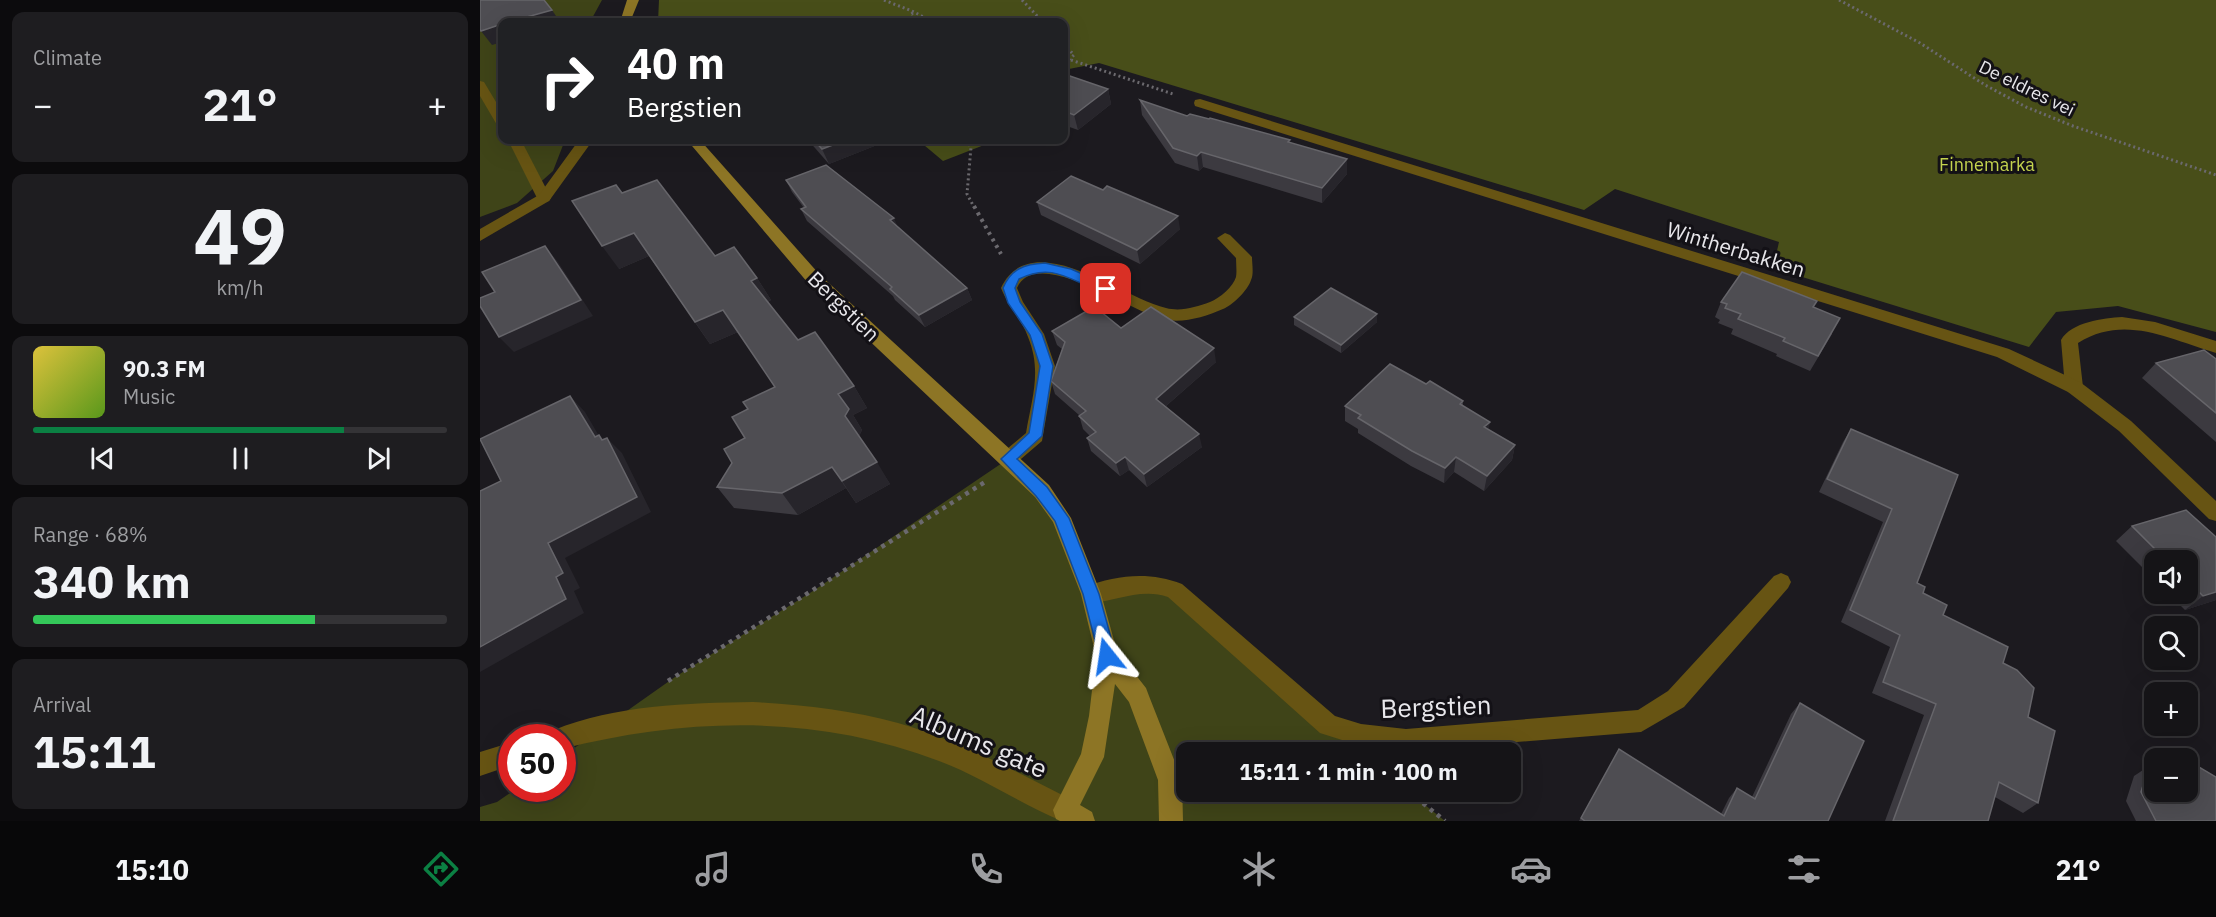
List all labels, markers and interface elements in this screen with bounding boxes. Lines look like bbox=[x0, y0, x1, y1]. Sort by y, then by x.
text: 40 m bbox=[627, 36, 725, 91]
icon: right bbox=[528, 42, 606, 120]
text: Climate bbox=[33, 44, 102, 71]
street label: De eldres vei bbox=[1975, 55, 2079, 121]
text: 21° bbox=[202, 75, 278, 133]
text: − bbox=[33, 83, 53, 126]
text: + bbox=[427, 83, 447, 126]
text: Bergstien bbox=[627, 89, 742, 124]
park label: Finnemarka bbox=[1939, 153, 2035, 176]
text: 49 bbox=[193, 184, 287, 285]
street label: Wintherbakken bbox=[1664, 215, 1808, 283]
pin bbox=[1080, 263, 1131, 314]
street label: Bergstien bbox=[802, 265, 886, 347]
icon: arrive bbox=[1089, 272, 1122, 305]
text: km/h bbox=[216, 274, 264, 301]
text: 90.3 FM bbox=[123, 354, 206, 383]
text: Music bbox=[123, 383, 175, 410]
icon: previous bbox=[86, 442, 119, 475]
icon: pause bbox=[224, 442, 257, 475]
icon: next bbox=[362, 442, 395, 475]
text: Range · 68% bbox=[33, 521, 148, 548]
map controls bbox=[2144, 550, 2198, 802]
button: sound bbox=[2144, 550, 2198, 604]
text: 340 km bbox=[33, 552, 191, 610]
button: search bbox=[2144, 616, 2198, 670]
position arrow bbox=[1075, 624, 1139, 688]
button: + bbox=[2144, 682, 2198, 736]
street label: Bergstien bbox=[1380, 687, 1492, 725]
text: Arrival bbox=[33, 691, 91, 718]
street label: Albums gate bbox=[905, 697, 1053, 785]
text: 15:11 bbox=[33, 722, 156, 780]
speed limit sign: 50 bbox=[498, 724, 576, 802]
button: − bbox=[2144, 748, 2198, 802]
text: 15:11 · 1 min · 100 m bbox=[1239, 757, 1458, 786]
icon: directions bbox=[420, 848, 462, 890]
icon: music bbox=[692, 848, 734, 890]
icon: phone bbox=[965, 848, 1007, 890]
icon: climate bbox=[1238, 848, 1280, 890]
icon: car bbox=[1510, 848, 1552, 890]
icon: filters bbox=[1783, 848, 1825, 890]
text: 15:10 bbox=[115, 852, 189, 887]
text: 21° bbox=[2056, 852, 2101, 887]

